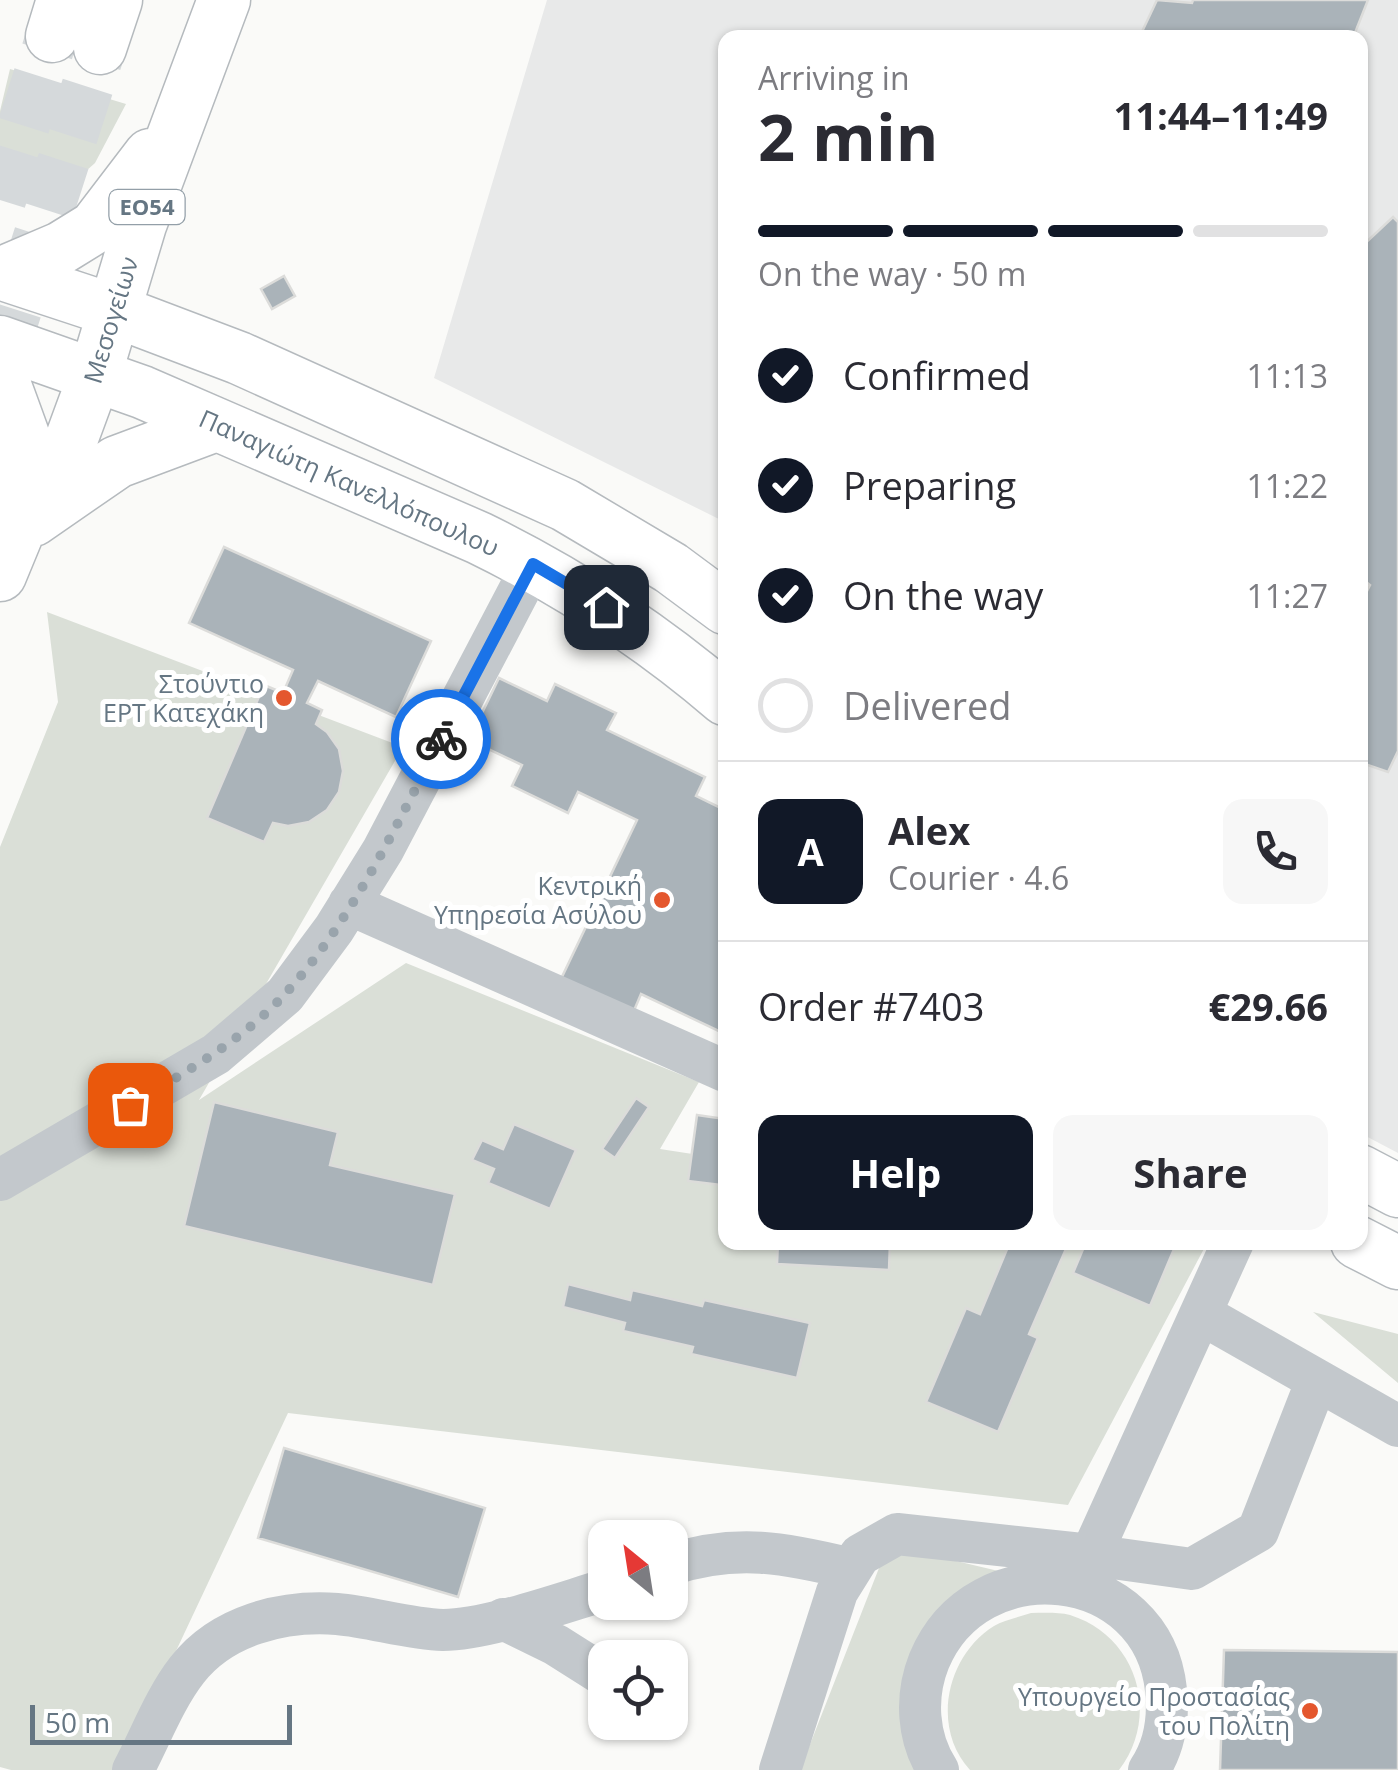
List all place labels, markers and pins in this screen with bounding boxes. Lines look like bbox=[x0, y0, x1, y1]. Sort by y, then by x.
pin bbox=[564, 565, 649, 650]
place label: Στούντιο ΕΡΤ Κατεχάκη bbox=[103, 666, 264, 729]
marker: Στούντιο ΕΡΤ Κατεχάκη bbox=[273, 687, 295, 709]
place label: Κεντρική Υπηρεσία Ασύλου bbox=[434, 868, 642, 931]
marker: Κεντρική Υπηρεσία Ασύλου bbox=[651, 889, 673, 911]
pin bbox=[88, 1063, 173, 1148]
place label: Υπουργείο Προστασίας του Πολίτη bbox=[1018, 1679, 1290, 1742]
marker: Υπουργείο Προστασίας του Πολίτη bbox=[1299, 1700, 1321, 1722]

